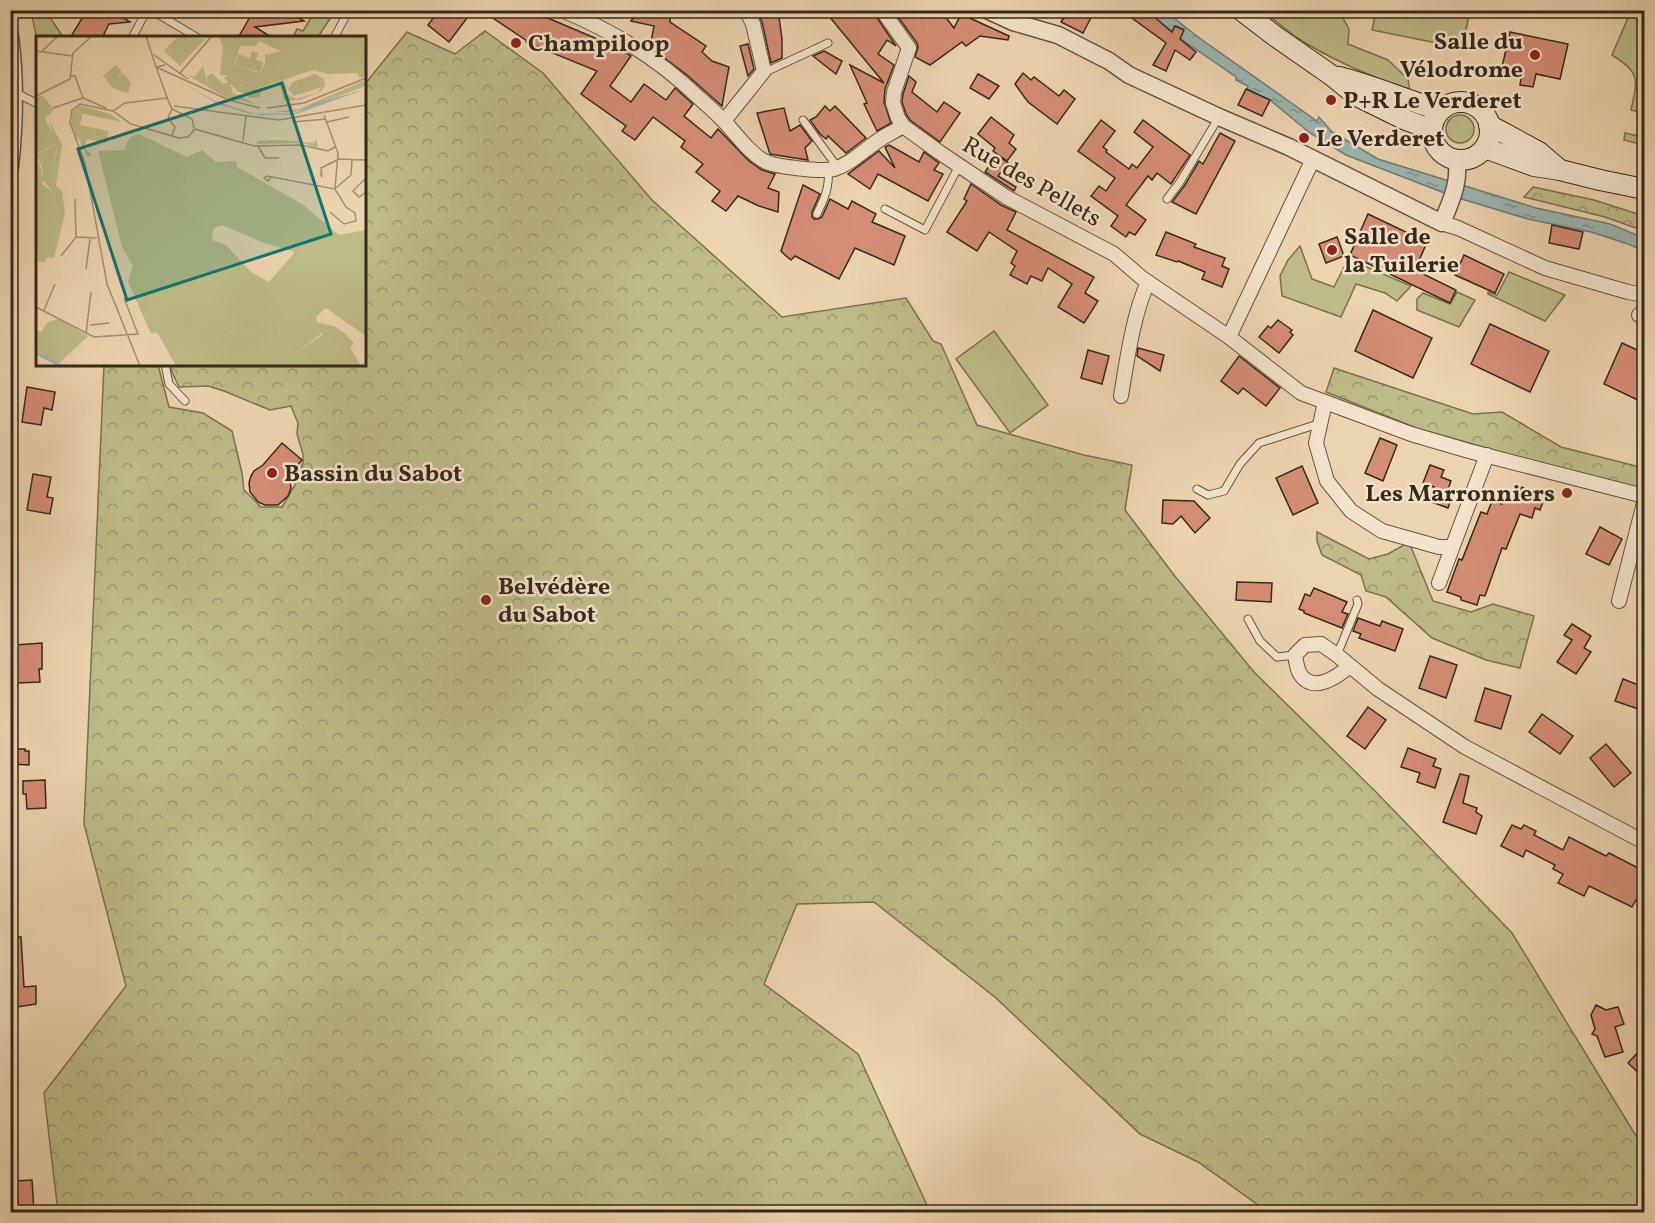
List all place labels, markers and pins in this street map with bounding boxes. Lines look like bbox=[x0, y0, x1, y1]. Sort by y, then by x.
place label: Salle du Vélodrome bbox=[1400, 26, 1523, 88]
place label: Champiloop bbox=[528, 28, 669, 62]
marker: Champiloop bbox=[509, 36, 523, 50]
marker: Salle du Vélodrome bbox=[1528, 48, 1542, 62]
place label: P+R Le Verderet bbox=[1343, 85, 1522, 119]
marker: P+R Le Verderet bbox=[1324, 93, 1338, 107]
place label: Le Verderet bbox=[1316, 123, 1444, 157]
marker: Le Verderet bbox=[1297, 131, 1311, 145]
place label: Salle de la Tuilerie bbox=[1344, 221, 1459, 283]
marker: Salle de la Tuilerie bbox=[1325, 243, 1339, 257]
place label: Bassin du Sabot bbox=[284, 458, 462, 492]
marker: Bassin du Sabot bbox=[265, 466, 279, 480]
place label: Les Marronniers bbox=[1365, 478, 1555, 512]
marker: Les Marronniers bbox=[1560, 486, 1574, 500]
place label: Belvédère du Sabot bbox=[498, 571, 610, 633]
marker: Belvédère du Sabot bbox=[479, 593, 493, 607]

